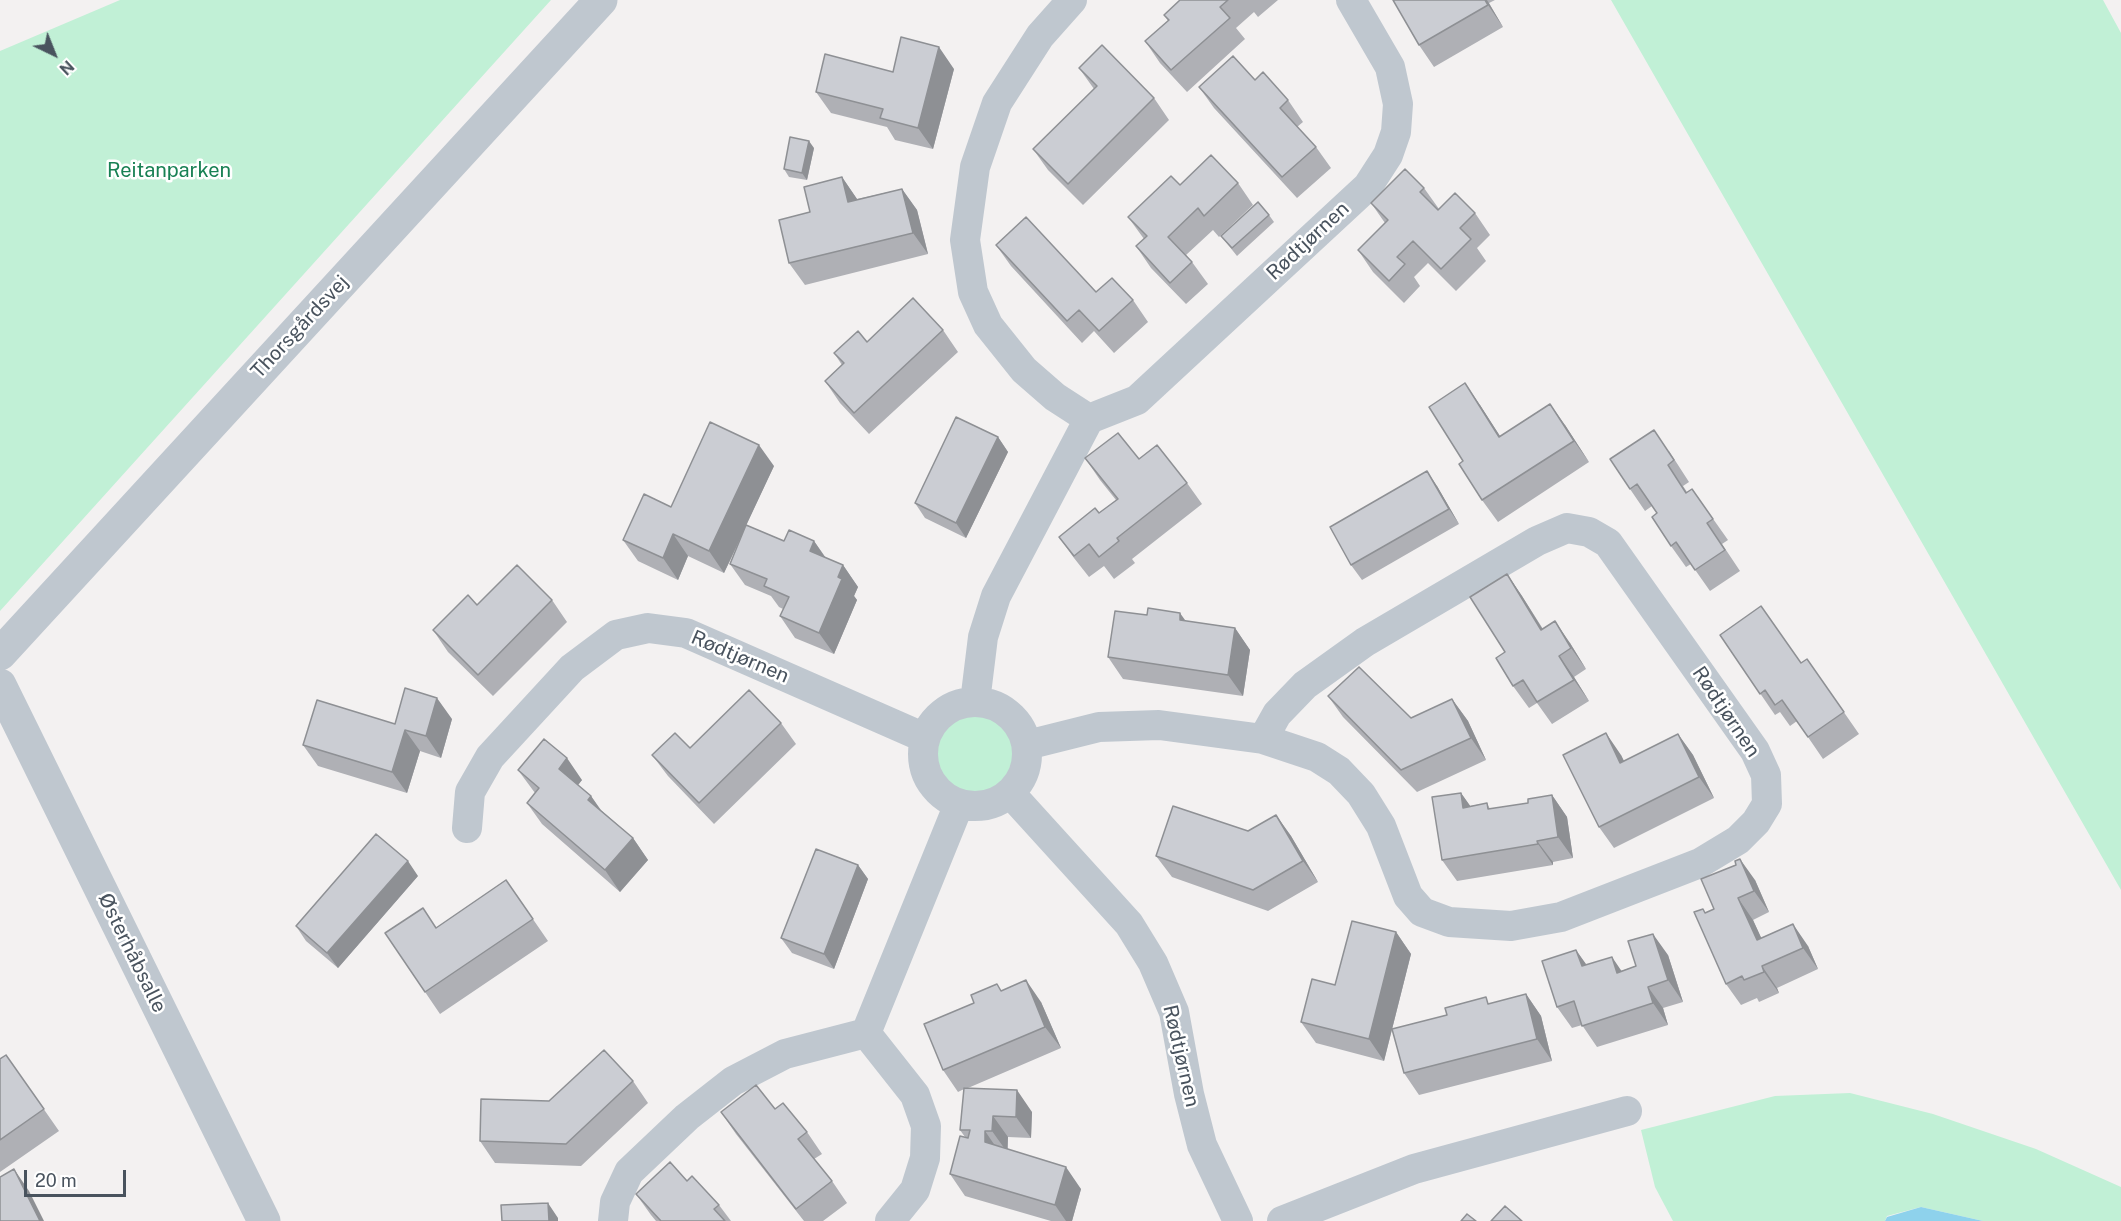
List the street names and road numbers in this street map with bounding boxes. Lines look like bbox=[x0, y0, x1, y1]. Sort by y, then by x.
street label: Rødtjørnen bbox=[1262, 197, 1354, 285]
street label: Thorsgårdsvej bbox=[246, 271, 354, 383]
street label: Rødtjørnen bbox=[687, 626, 793, 688]
street label: Rødtjørnen bbox=[1687, 662, 1765, 762]
street label: Østerhåbsalle bbox=[93, 889, 171, 1017]
street label: Rødtjørnen bbox=[1158, 1003, 1204, 1109]

